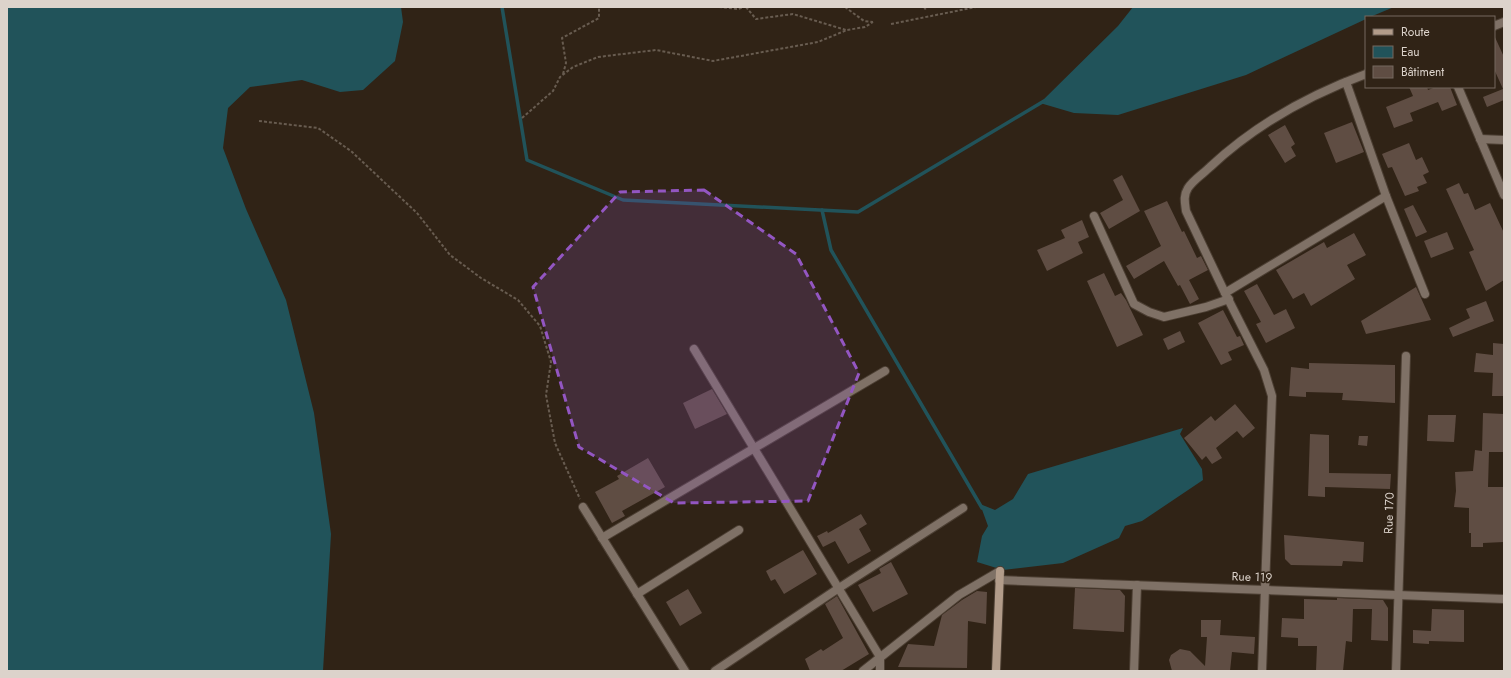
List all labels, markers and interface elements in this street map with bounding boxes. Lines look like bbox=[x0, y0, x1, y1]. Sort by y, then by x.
legend bbox=[1365, 16, 1495, 88]
text: Route bbox=[1401, 23, 1430, 41]
text: Eau bbox=[1401, 43, 1420, 61]
text: Bâtiment bbox=[1401, 63, 1444, 81]
street label: Rue 170 bbox=[1379, 492, 1399, 534]
street label: Rue 119 bbox=[1231, 567, 1273, 587]

